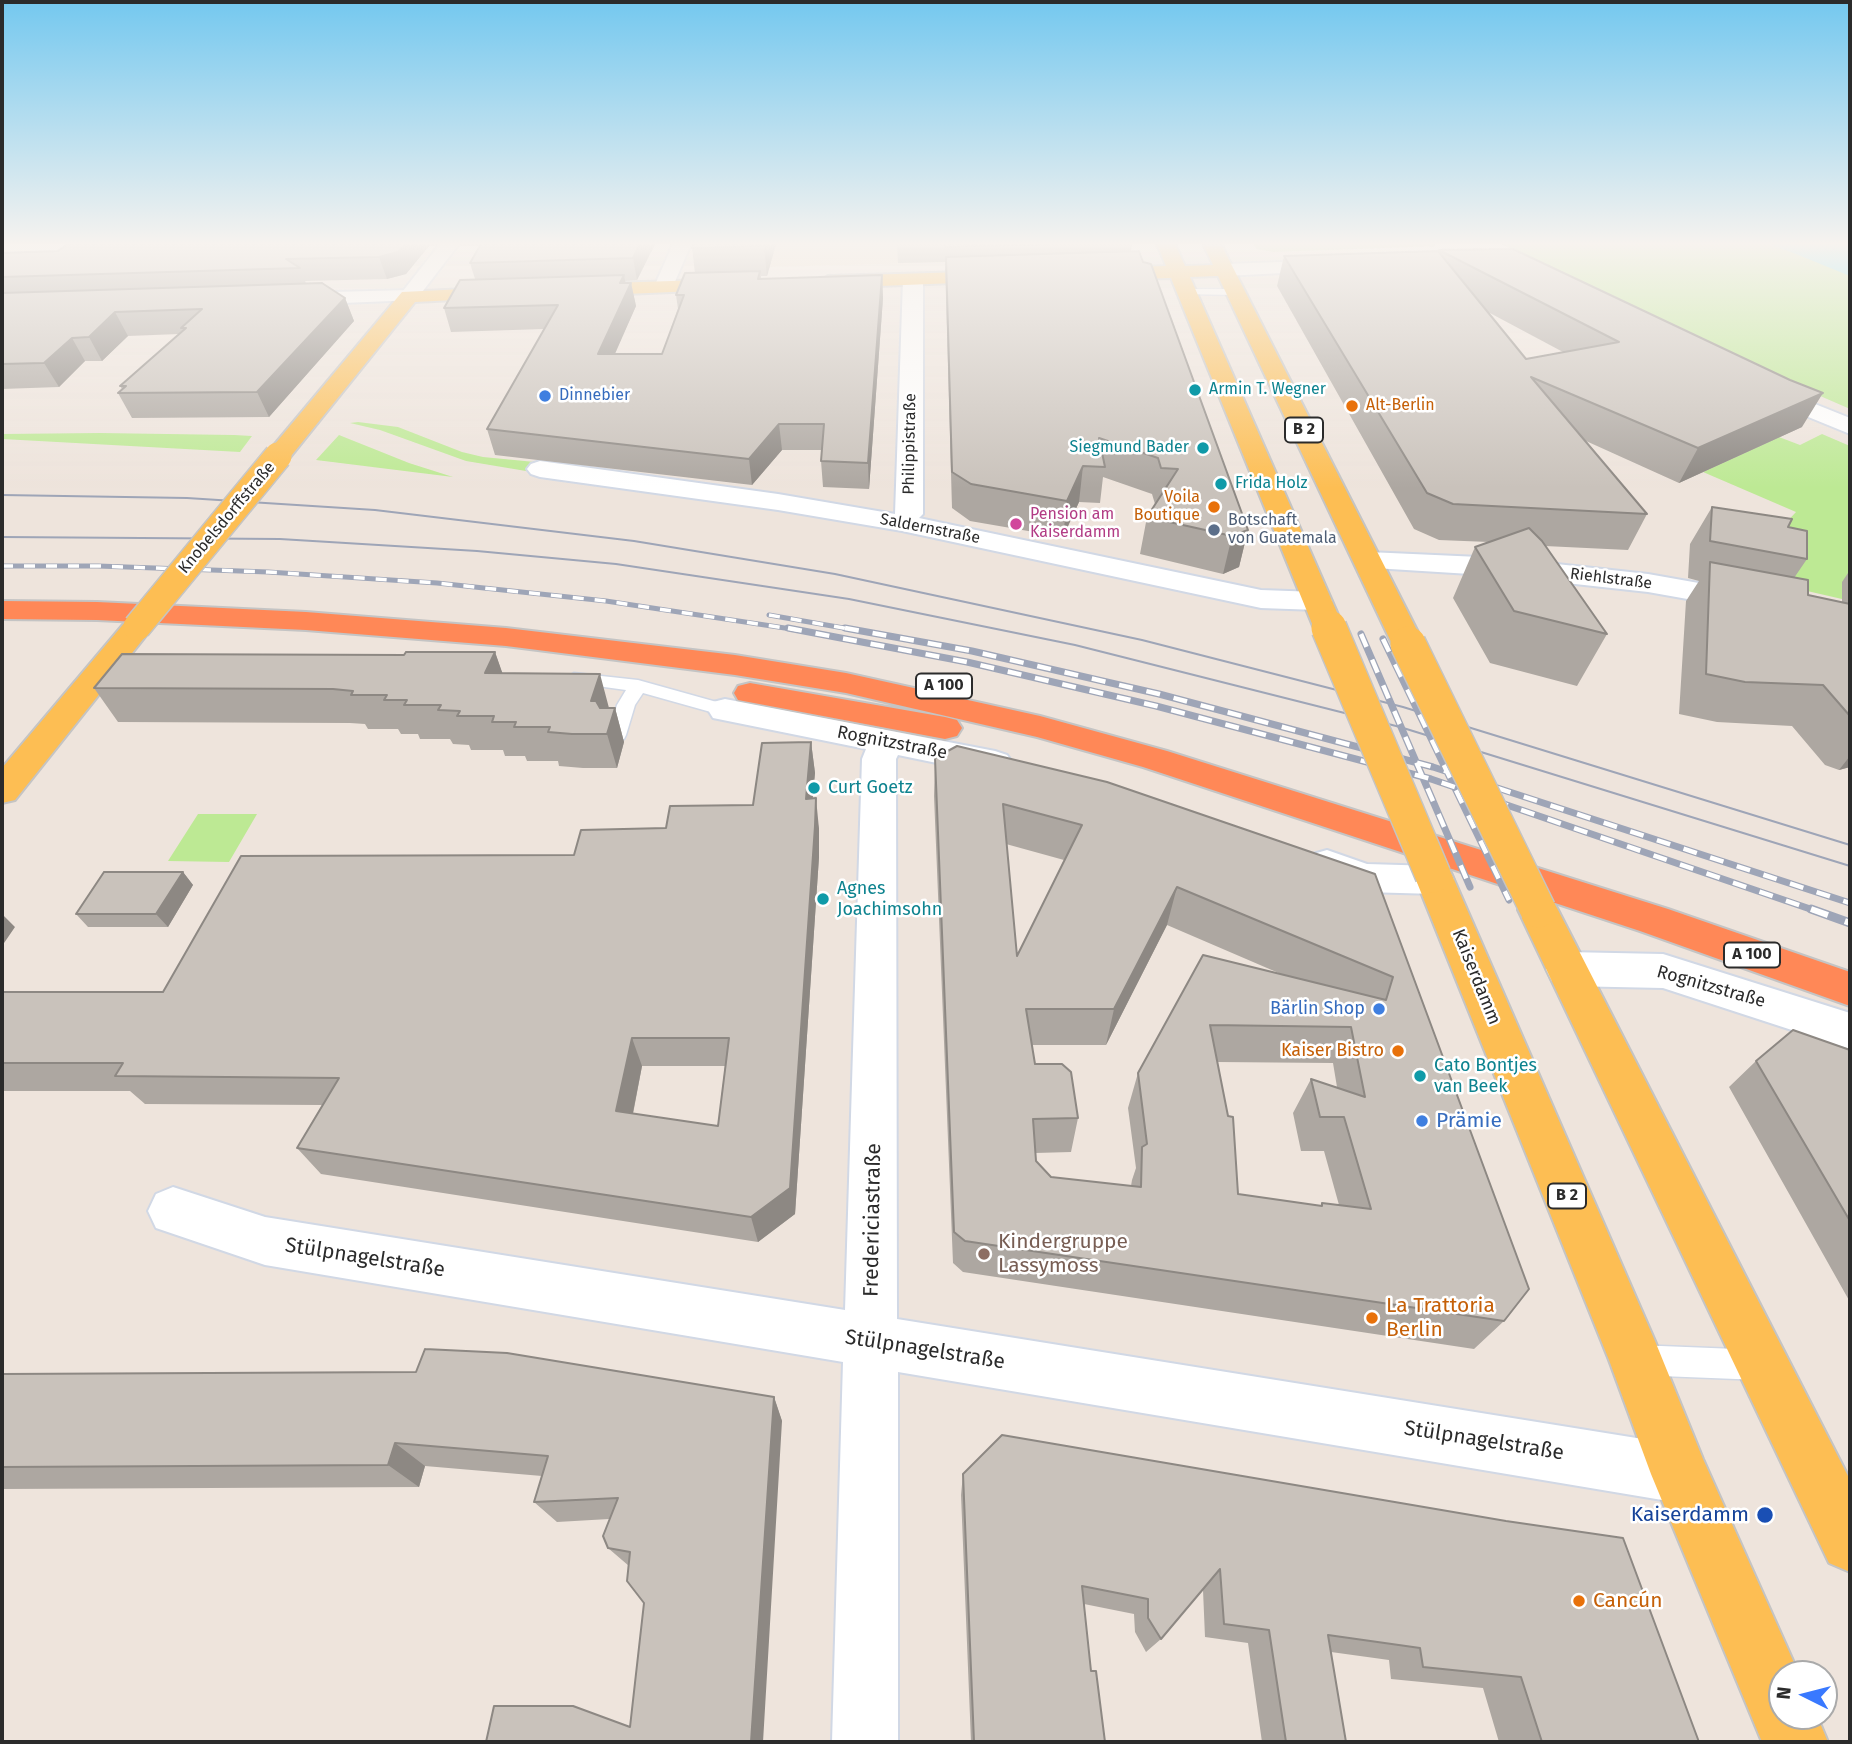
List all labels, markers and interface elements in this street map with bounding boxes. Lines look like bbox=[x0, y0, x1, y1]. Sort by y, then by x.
place label: Armin T. Wegner bbox=[1209, 380, 1326, 400]
marker: Armin T. Wegner bbox=[1187, 382, 1203, 398]
place label: Dinnebier bbox=[559, 386, 630, 406]
marker: Dinnebier bbox=[537, 388, 553, 404]
street label: Philippistraße bbox=[900, 393, 920, 495]
place label: Alt-Berlin bbox=[1366, 396, 1435, 416]
marker: Alt-Berlin bbox=[1344, 398, 1360, 414]
road number: B 2 bbox=[1285, 418, 1323, 442]
place label: Siegmund Bader bbox=[1070, 438, 1189, 458]
marker: Siegmund Bader bbox=[1195, 440, 1211, 456]
street label: Knobelsdorffstraße bbox=[175, 458, 279, 578]
place label: Frida Holz bbox=[1235, 474, 1308, 494]
marker: Frida Holz bbox=[1213, 476, 1229, 492]
place label: Voila Boutique bbox=[1134, 488, 1200, 526]
marker: Voila Boutique bbox=[1206, 499, 1222, 515]
place label: Pension am Kaiserdamm bbox=[1030, 505, 1120, 543]
street label: Saldernstraße bbox=[878, 510, 982, 548]
place label: Botschaft von Guatemala bbox=[1228, 511, 1337, 549]
marker: Pension am Kaiserdamm bbox=[1008, 516, 1024, 532]
marker: Botschaft von Guatemala bbox=[1206, 522, 1222, 538]
street label: Riehlstraße bbox=[1569, 564, 1653, 594]
road number: A 100 bbox=[916, 674, 972, 698]
street label: Rognitzstraße bbox=[835, 722, 949, 764]
place label: Curt Goetz bbox=[828, 777, 913, 799]
marker: Curt Goetz bbox=[806, 780, 822, 796]
place label: Agnes Joachimsohn bbox=[837, 878, 942, 920]
marker: Agnes Joachimsohn bbox=[815, 891, 831, 907]
street label: Kaiserdamm bbox=[1447, 926, 1505, 1028]
road number: A 100 bbox=[1724, 942, 1780, 967]
street label: Rognitzstraße bbox=[1654, 961, 1768, 1013]
place label: Bärlin Shop bbox=[1270, 998, 1365, 1020]
marker: Bärlin Shop bbox=[1371, 1001, 1387, 1017]
place label: Kaiser Bistro bbox=[1281, 1040, 1384, 1062]
marker: Kaiser Bistro bbox=[1390, 1043, 1406, 1059]
place label: Cato Bontjes van Beek bbox=[1434, 1055, 1537, 1098]
marker: Cato Bontjes van Beek bbox=[1412, 1068, 1428, 1084]
place label: Prämie bbox=[1436, 1108, 1502, 1134]
marker: Prämie bbox=[1414, 1113, 1430, 1129]
street label: Fredericiastraße bbox=[859, 1143, 887, 1297]
road number: B 2 bbox=[1548, 1184, 1586, 1208]
place label: Kindergruppe Lassymoss bbox=[998, 1229, 1128, 1279]
street label: Stülpnagelstraße bbox=[283, 1233, 447, 1283]
marker: Kindergruppe Lassymoss bbox=[976, 1246, 992, 1262]
place label: La Trattoria Berlin bbox=[1386, 1293, 1495, 1343]
marker: La Trattoria Berlin bbox=[1364, 1310, 1380, 1326]
street label: Stülpnagelstraße bbox=[843, 1325, 1007, 1375]
street label: Stülpnagelstraße bbox=[1402, 1416, 1566, 1466]
place label: Kaiserdamm bbox=[1631, 1502, 1749, 1528]
marker: Kaiserdamm bbox=[1755, 1505, 1775, 1525]
place label: Cancún bbox=[1593, 1588, 1663, 1614]
marker: Cancún bbox=[1571, 1593, 1587, 1609]
north arrow bbox=[1768, 1660, 1838, 1730]
text: N bbox=[1772, 1685, 1796, 1700]

